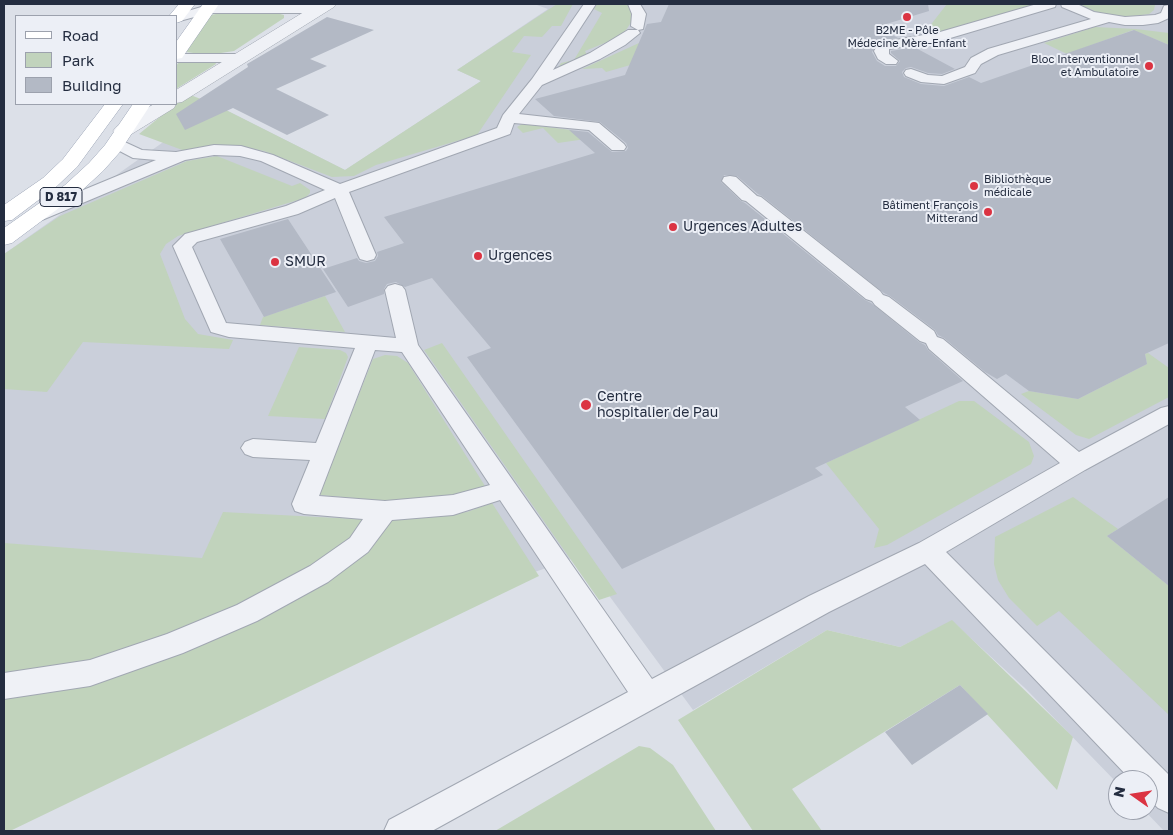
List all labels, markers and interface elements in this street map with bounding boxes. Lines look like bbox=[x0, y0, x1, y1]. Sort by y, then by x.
marker: B2ME - Pôle Médecine Mère-Enfant bbox=[901, 11, 913, 23]
legend bbox=[15, 15, 178, 105]
place label: B2ME - Pôle Médecine Mère-Enfant bbox=[848, 24, 966, 50]
text: Road bbox=[62, 26, 99, 44]
text: Park bbox=[62, 51, 94, 69]
place label: Bloc Interventionnel et Ambulatoire bbox=[1031, 53, 1139, 79]
marker: Bloc Interventionnel et Ambulatoire bbox=[1143, 60, 1155, 72]
text: Building bbox=[62, 76, 122, 94]
place label: Bibliothèque médicale bbox=[984, 173, 1051, 199]
marker: Bibliothèque médicale bbox=[968, 180, 980, 192]
road number: D 817 bbox=[40, 188, 82, 206]
place label: Bâtiment François Mitterand bbox=[882, 199, 978, 225]
marker: Bâtiment François Mitterand bbox=[982, 206, 994, 218]
place label: Urgences Adultes bbox=[683, 219, 802, 235]
marker: Urgences Adultes bbox=[667, 221, 679, 233]
place label: Urgences bbox=[488, 248, 552, 264]
marker: Urgences bbox=[472, 250, 484, 262]
place label: SMUR bbox=[285, 254, 326, 270]
marker: SMUR bbox=[269, 256, 281, 268]
place label: Centre hospitalier de Pau bbox=[597, 389, 718, 422]
marker: Centre hospitalier de Pau bbox=[579, 398, 593, 412]
north arrow bbox=[1108, 770, 1158, 820]
text: N bbox=[1109, 785, 1128, 799]

